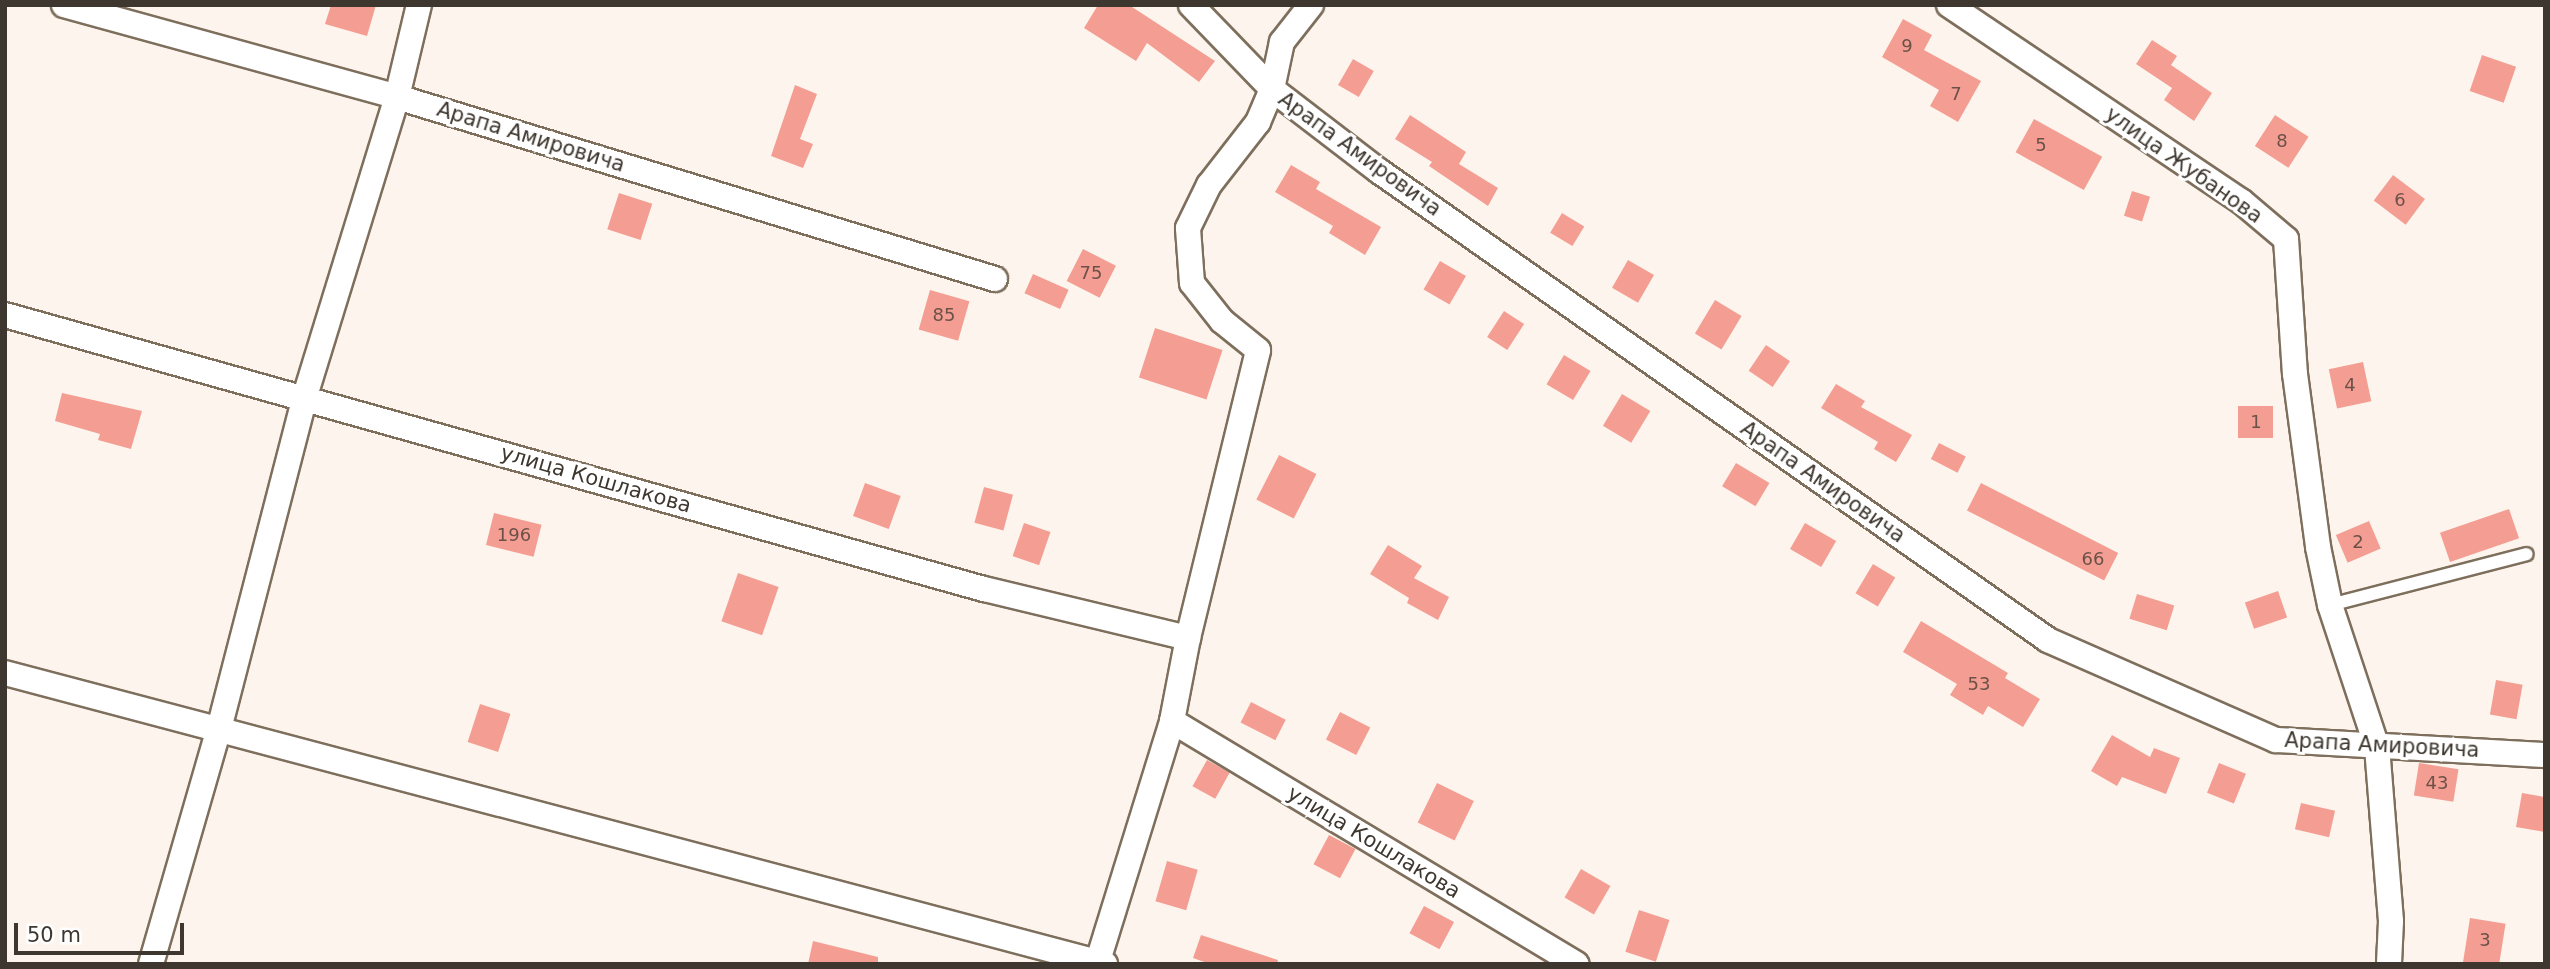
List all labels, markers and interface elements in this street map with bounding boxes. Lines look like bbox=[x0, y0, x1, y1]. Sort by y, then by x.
house number: 9 bbox=[1901, 35, 1913, 57]
house number: 7 bbox=[1950, 83, 1962, 105]
street label: Арапа Амировича bbox=[1274, 86, 1446, 222]
street label: Арапа Амировича bbox=[434, 96, 628, 178]
street label: улица Жубанова bbox=[2101, 101, 2267, 229]
house number: 8 bbox=[2276, 130, 2288, 152]
house number: 5 bbox=[2035, 134, 2047, 156]
house number: 6 bbox=[2394, 189, 2406, 211]
house number: 75 bbox=[1080, 262, 1102, 284]
house number: 85 bbox=[933, 304, 955, 326]
house number: 4 bbox=[2344, 374, 2356, 396]
house number: 1 bbox=[2250, 411, 2262, 433]
street label: Арапа Амировича bbox=[1736, 416, 1910, 548]
street label: улица Кошлакова bbox=[498, 440, 694, 518]
house number: 196 bbox=[497, 524, 531, 546]
house number: 2 bbox=[2352, 531, 2364, 553]
house number: 66 bbox=[2082, 548, 2104, 570]
house number: 53 bbox=[1968, 673, 1990, 695]
street label: Арапа Амировича bbox=[2284, 727, 2480, 763]
house number: 43 bbox=[2426, 772, 2448, 794]
street label: улица Кошлакова bbox=[1283, 780, 1465, 904]
scale bar bbox=[18, 909, 187, 953]
text: 50 m bbox=[27, 923, 81, 947]
house number: 3 bbox=[2479, 929, 2491, 951]

